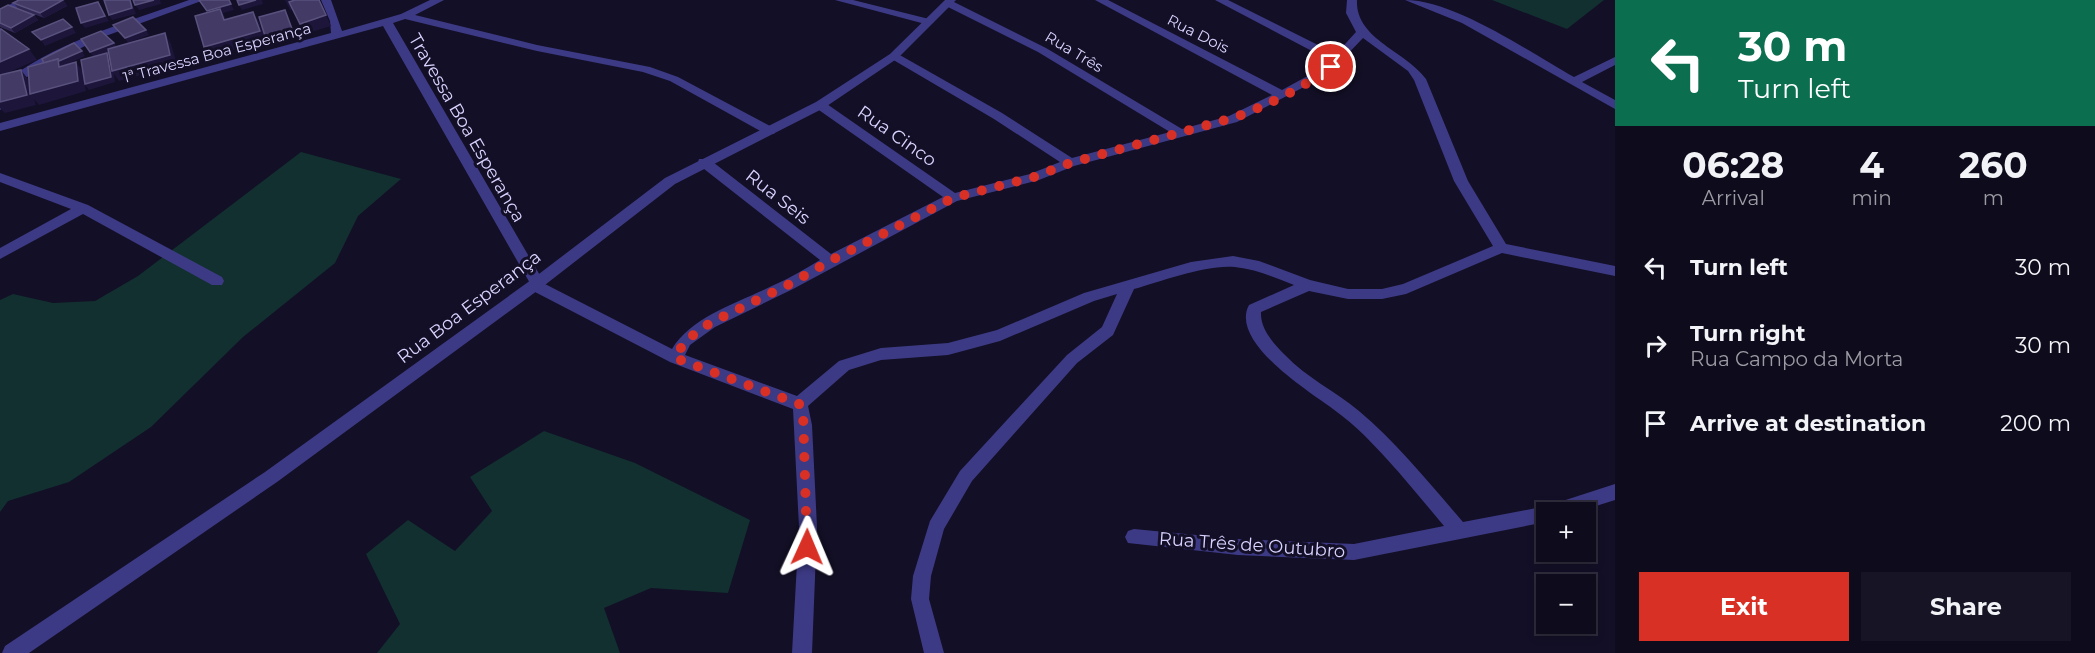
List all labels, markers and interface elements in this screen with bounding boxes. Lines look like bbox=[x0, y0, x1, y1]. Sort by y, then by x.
street label: Rua Dois bbox=[1164, 10, 1232, 57]
street label: 1ª Travessa Boa Esperança bbox=[121, 18, 313, 87]
text: 30 m bbox=[1738, 20, 1847, 72]
icon: left bbox=[1639, 24, 1717, 102]
street label: Rua Três bbox=[1042, 27, 1107, 76]
street label: Travessa Boa Esperança bbox=[404, 30, 530, 226]
pin bbox=[1305, 41, 1356, 92]
icon: arrive bbox=[1314, 50, 1347, 83]
text: Turn left bbox=[1738, 72, 1851, 105]
street label: Rua Cinco bbox=[853, 101, 941, 171]
text: 06:28 bbox=[1682, 143, 1784, 187]
text: 4 bbox=[1859, 143, 1884, 187]
text: 260 bbox=[1959, 143, 2028, 187]
street label: Rua Seis bbox=[741, 165, 815, 229]
text: Arrival bbox=[1702, 186, 1765, 210]
text: min bbox=[1852, 186, 1892, 210]
text: m bbox=[1983, 186, 2004, 210]
street label: Rua Boa Esperança bbox=[393, 246, 545, 368]
icon: left bbox=[1639, 251, 1672, 284]
text: Turn left bbox=[1690, 254, 1788, 281]
text: 30 m bbox=[2015, 254, 2071, 281]
text: Turn right bbox=[1690, 320, 1805, 347]
icon: right bbox=[1639, 329, 1672, 362]
text: 30 m bbox=[2015, 332, 2071, 359]
text: Rua Campo da Morta bbox=[1690, 347, 1903, 371]
icon: arrive bbox=[1639, 407, 1672, 440]
text: Arrive at destination bbox=[1690, 410, 1926, 437]
text: 200 m bbox=[2000, 410, 2071, 437]
map controls bbox=[1536, 502, 1596, 634]
button: + bbox=[1536, 502, 1596, 562]
position arrow bbox=[775, 515, 839, 579]
street label: Rua Três de Outubro bbox=[1158, 528, 1346, 562]
button: Exit bbox=[1639, 572, 1849, 641]
button: Share bbox=[1861, 572, 2071, 641]
button: − bbox=[1536, 574, 1596, 634]

